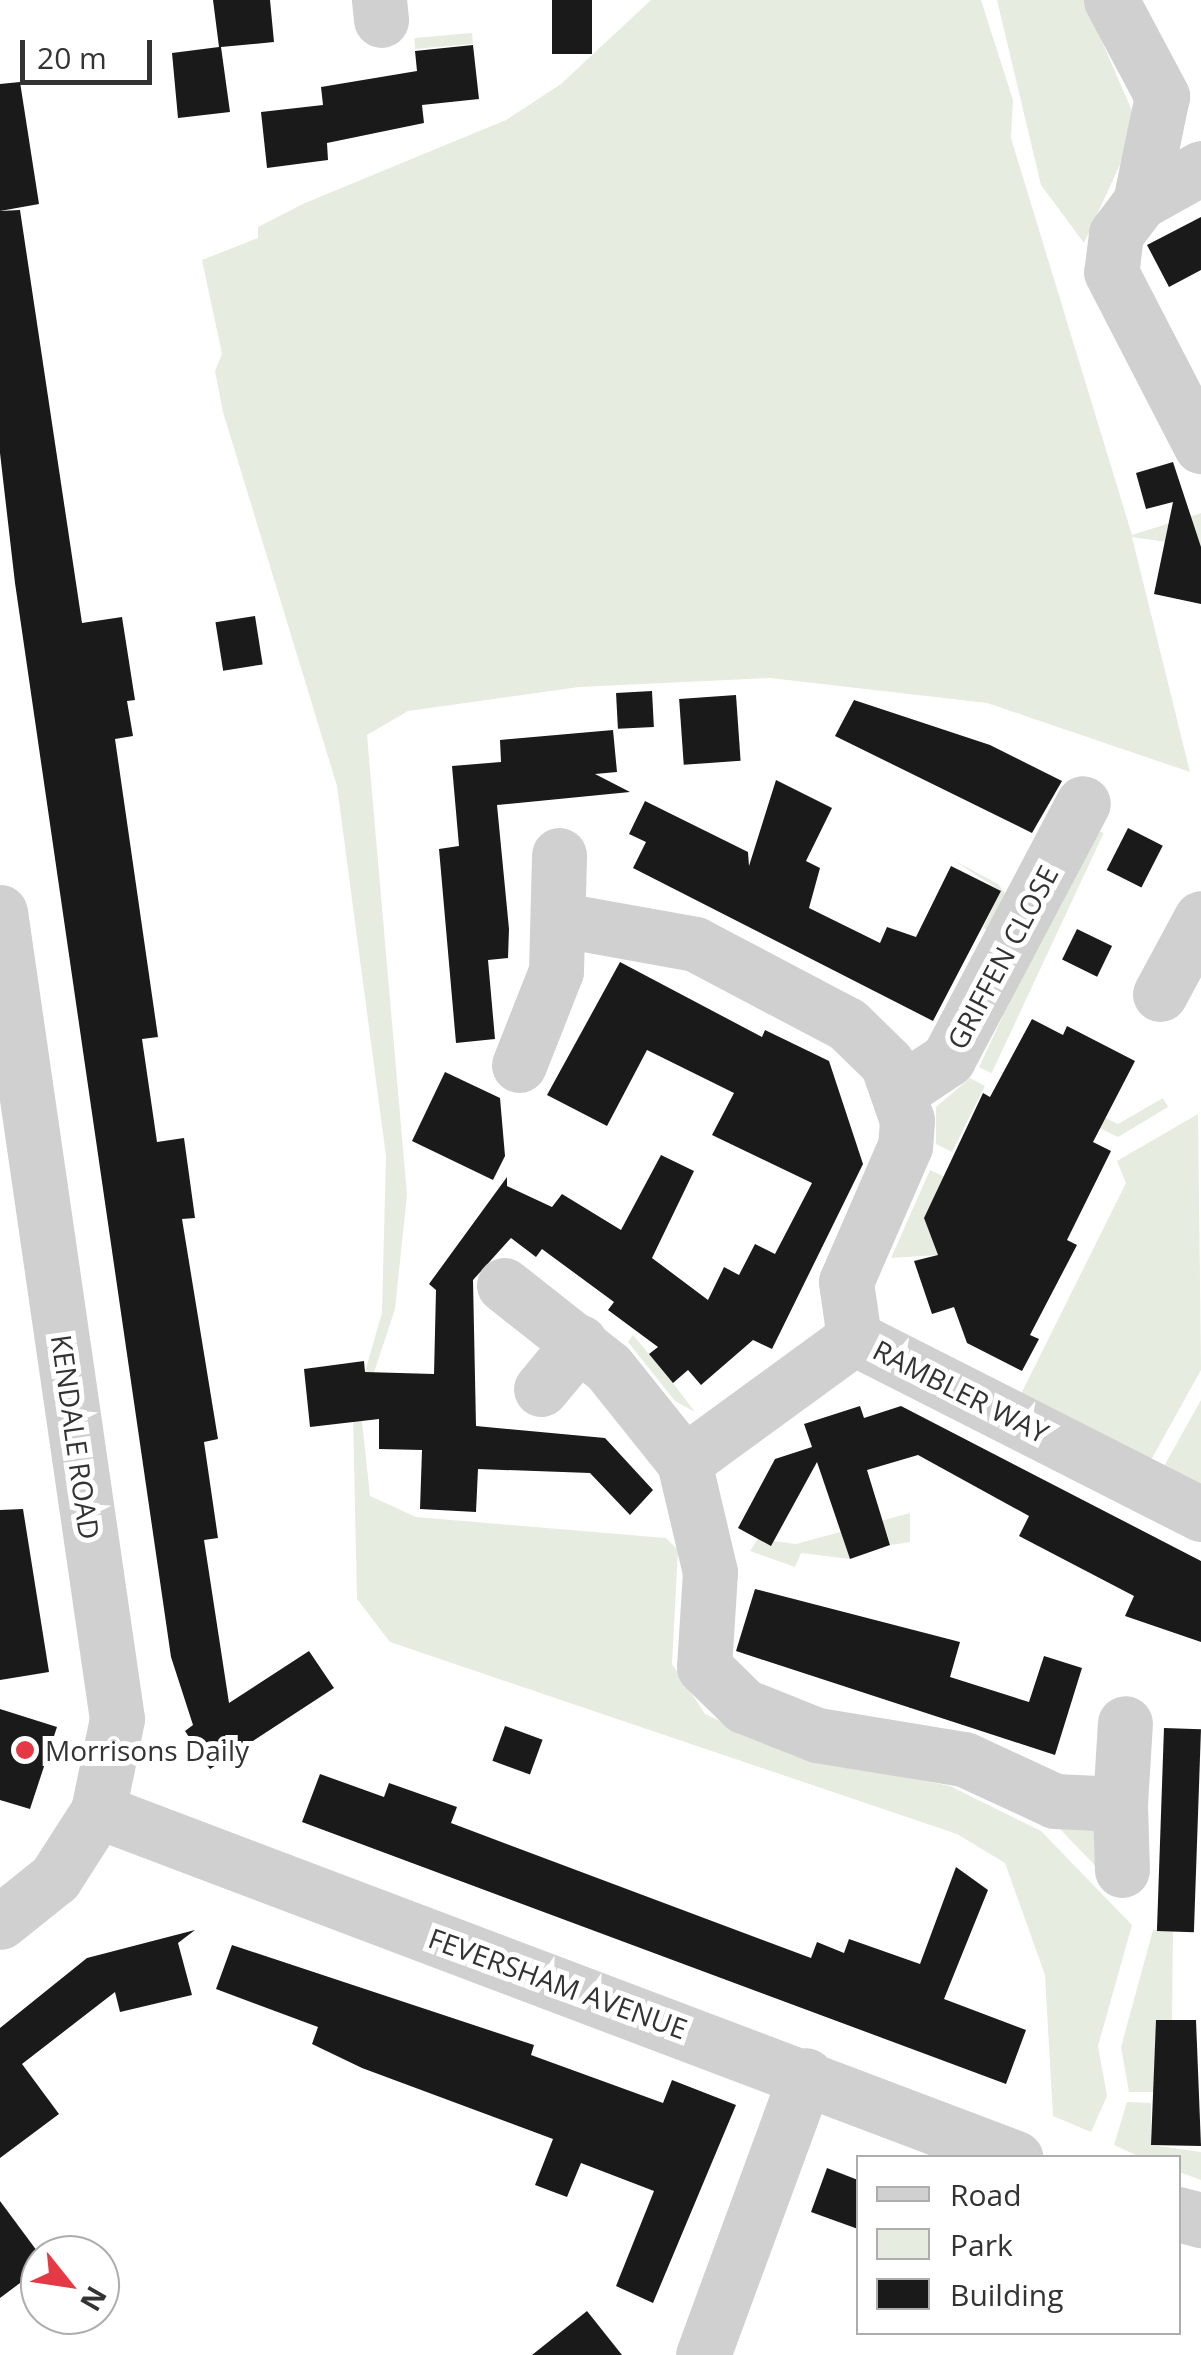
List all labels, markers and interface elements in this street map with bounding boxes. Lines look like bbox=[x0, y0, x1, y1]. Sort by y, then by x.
scale bar bbox=[25, 20, 158, 82]
text: 20 m bbox=[37, 37, 107, 78]
street label: GRIFFEN CLOSE bbox=[939, 859, 1065, 1055]
street label: KENDALE ROAD bbox=[45, 1332, 107, 1542]
street label: RAMBLER WAY bbox=[868, 1332, 1054, 1450]
place label: Morrisons Daily bbox=[45, 1733, 249, 1767]
marker: Morrisons Daily bbox=[14, 1739, 36, 1761]
street label: FEVERSHAM AVENUE bbox=[424, 1921, 692, 2045]
legend bbox=[856, 2155, 1181, 2335]
text: Road bbox=[950, 2174, 1022, 2215]
text: Park bbox=[950, 2224, 1013, 2265]
north arrow bbox=[20, 2235, 120, 2335]
text: Building bbox=[950, 2274, 1064, 2315]
text: N bbox=[72, 2280, 116, 2318]

